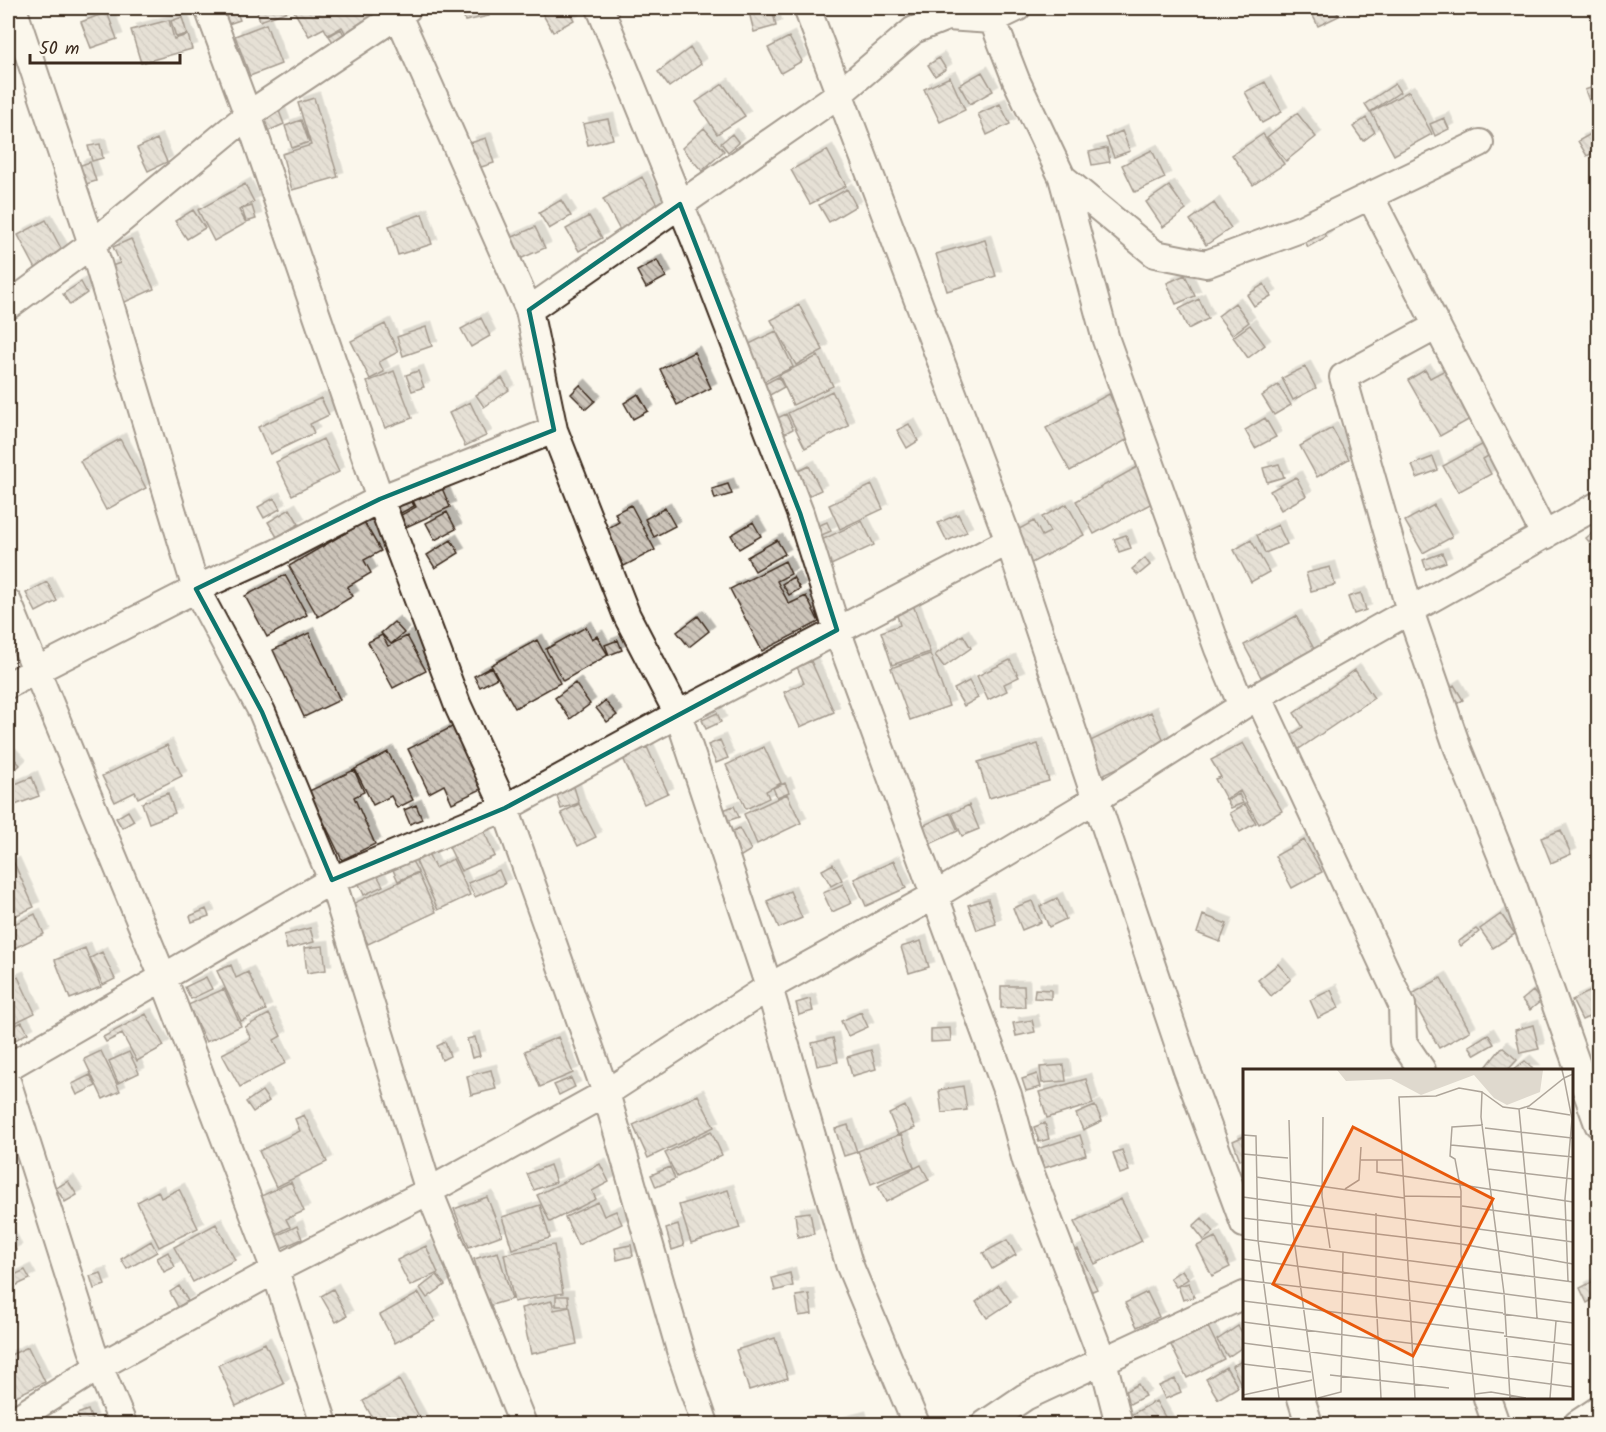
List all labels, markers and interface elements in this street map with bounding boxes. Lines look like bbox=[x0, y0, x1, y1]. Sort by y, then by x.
scale bar bbox=[30, 27, 180, 65]
text: 50 m bbox=[39, 35, 79, 64]
inset map bbox=[1243, 1069, 1573, 1399]

